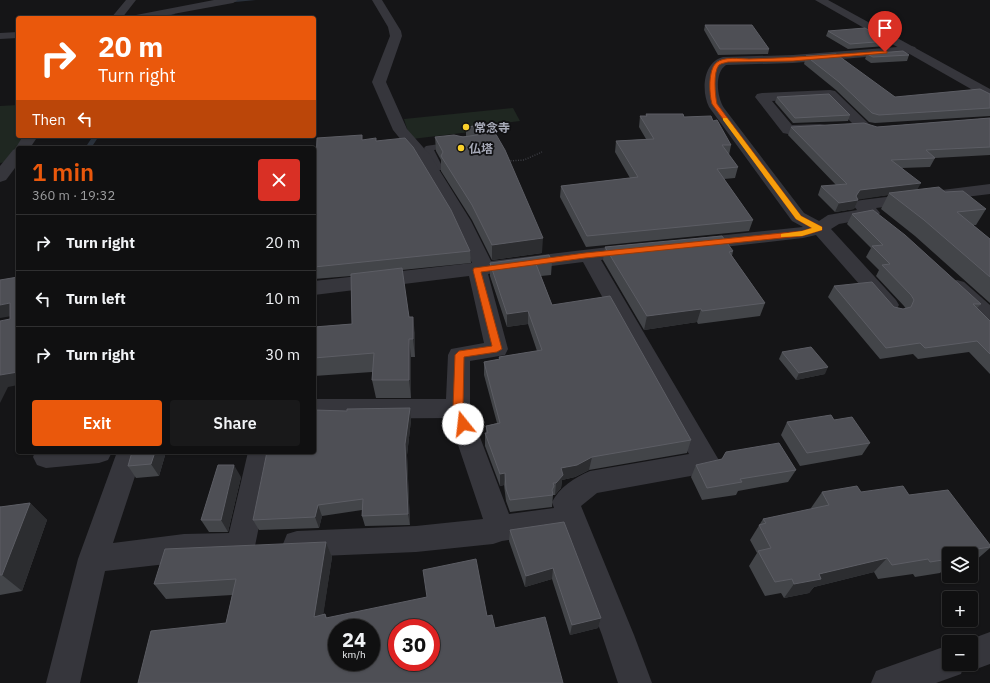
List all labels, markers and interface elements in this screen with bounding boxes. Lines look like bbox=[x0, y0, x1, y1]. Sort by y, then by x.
pin bbox=[868, 11, 902, 52]
icon: arrive bbox=[874, 17, 896, 39]
text: 20 m bbox=[98, 28, 163, 65]
icon: right bbox=[32, 32, 84, 84]
text: Turn right bbox=[98, 64, 176, 87]
icon: left bbox=[74, 108, 96, 130]
text: Then bbox=[32, 110, 66, 129]
place label: 常念寺 bbox=[474, 120, 510, 135]
marker: 常念寺 bbox=[461, 122, 471, 132]
place label: 仏塔 bbox=[469, 141, 493, 156]
marker: 仏塔 bbox=[456, 143, 466, 153]
text: 1 min bbox=[32, 156, 94, 188]
button: close bbox=[258, 159, 300, 201]
text: 360 m · 19:32 bbox=[32, 187, 115, 204]
icon: right bbox=[32, 232, 54, 254]
text: Turn right bbox=[66, 233, 135, 252]
text: 20 m bbox=[265, 233, 300, 252]
icon: left bbox=[32, 288, 54, 310]
text: Turn left bbox=[66, 289, 126, 308]
text: 10 m bbox=[265, 289, 300, 308]
icon: right bbox=[32, 344, 54, 366]
text: Turn right bbox=[66, 345, 135, 364]
text: 30 m bbox=[265, 345, 300, 364]
button: Exit bbox=[32, 400, 162, 446]
button: Share bbox=[170, 400, 300, 446]
position arrow bbox=[442, 403, 484, 445]
map controls bbox=[942, 547, 978, 671]
button: layers bbox=[942, 547, 978, 583]
button: + bbox=[942, 591, 978, 627]
speed limit sign: 30 bbox=[388, 619, 440, 671]
text: 24 bbox=[342, 626, 366, 653]
button: − bbox=[942, 635, 978, 671]
text: km/h bbox=[342, 648, 366, 661]

